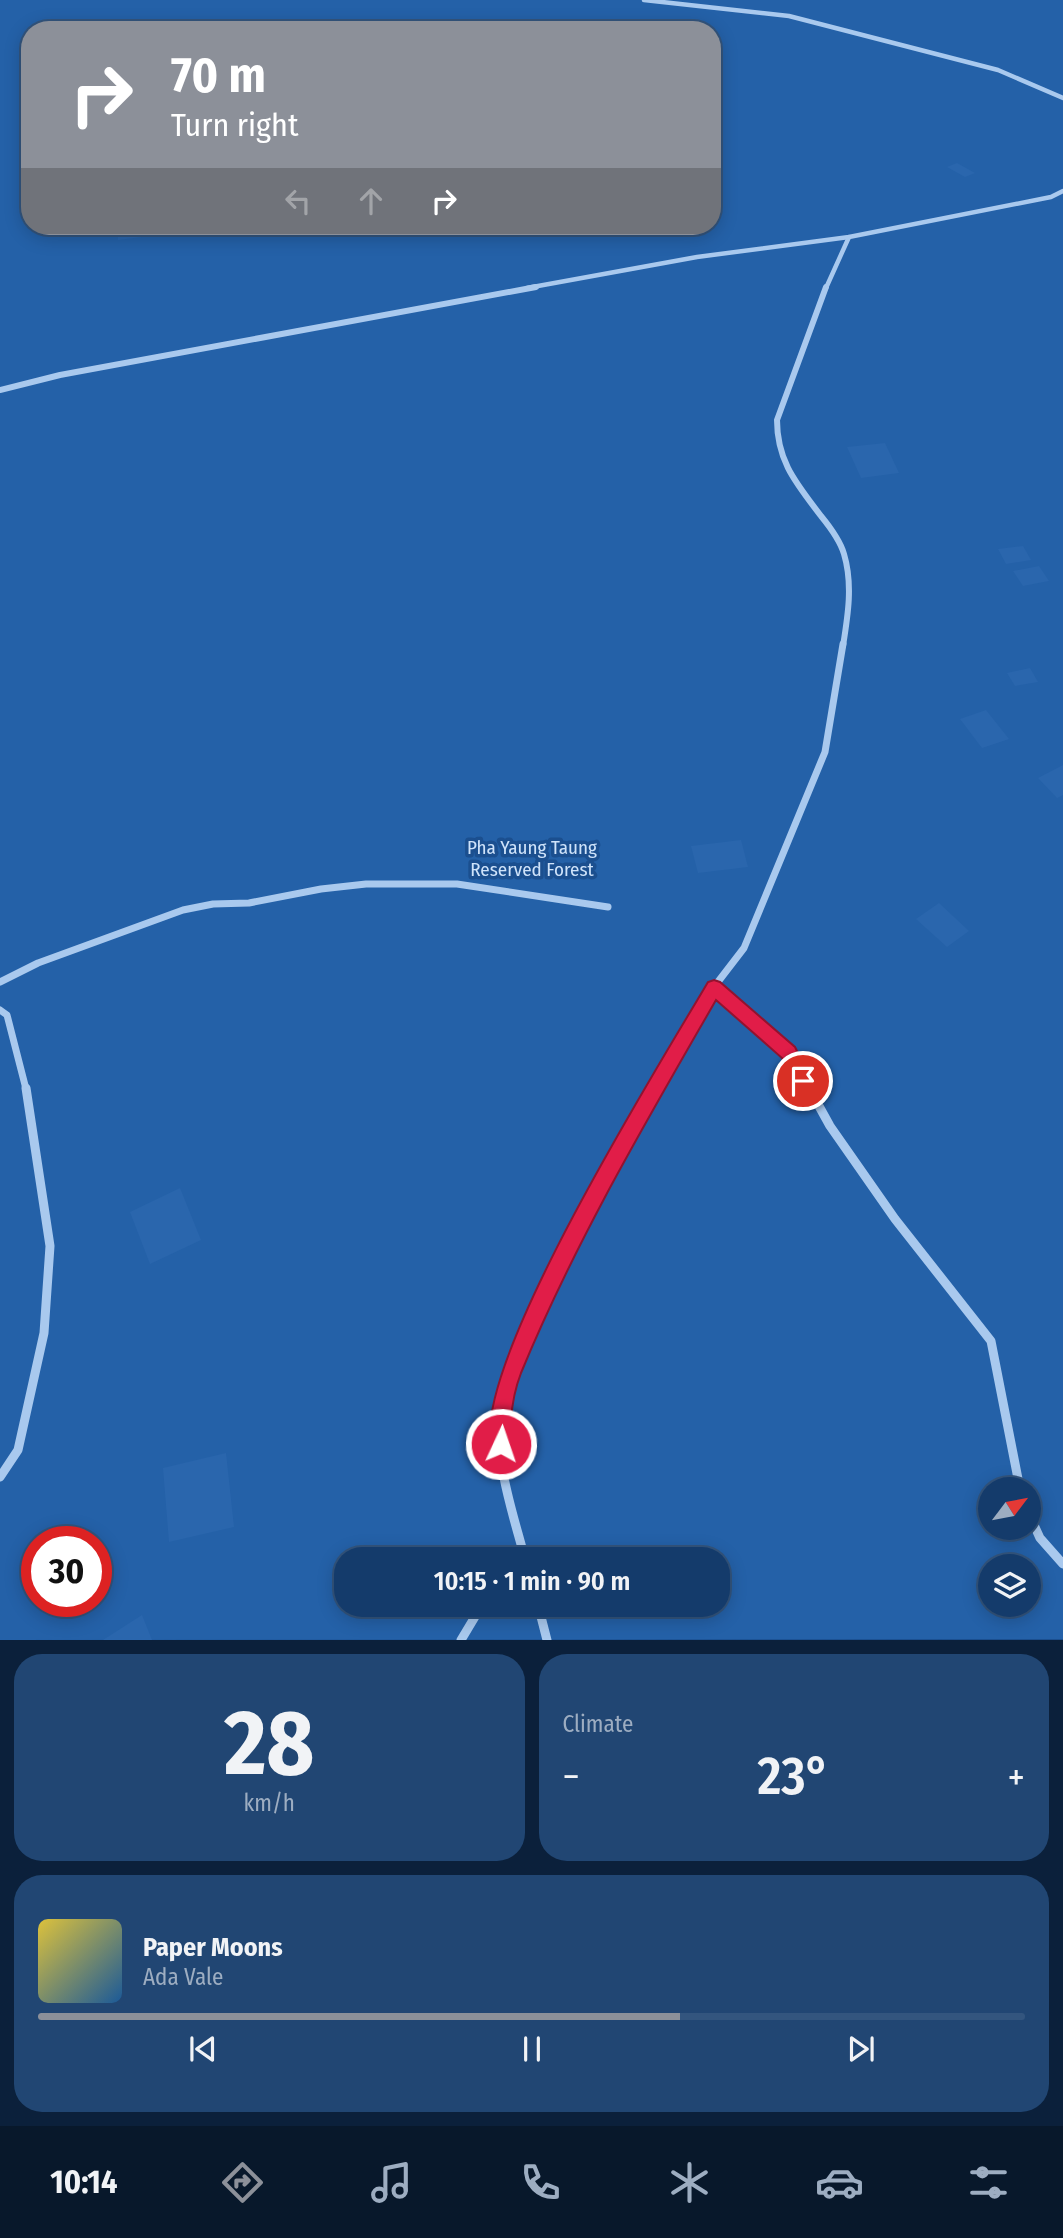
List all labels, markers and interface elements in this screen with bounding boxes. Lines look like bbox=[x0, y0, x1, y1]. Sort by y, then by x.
text: 70 m bbox=[171, 46, 266, 105]
icon: right bbox=[56, 49, 147, 140]
text: Turn right bbox=[171, 106, 298, 144]
icon: left bbox=[279, 182, 317, 220]
icon: ahead bbox=[352, 182, 390, 220]
icon: right bbox=[425, 182, 463, 220]
park label: Pha Yaung Taung Reserved Forest bbox=[467, 836, 597, 881]
pin bbox=[773, 1051, 833, 1111]
icon: arrive bbox=[784, 1062, 822, 1100]
position arrow bbox=[464, 1407, 538, 1481]
north arrow bbox=[978, 1477, 1041, 1540]
map controls bbox=[978, 1477, 1041, 1617]
speed limit sign: 30 bbox=[21, 1526, 112, 1617]
button: layers bbox=[978, 1554, 1041, 1617]
text: 10:15 · 1 min · 90 m bbox=[434, 1566, 630, 1597]
text: 28 bbox=[224, 1689, 314, 1798]
text: Climate bbox=[563, 1710, 633, 1738]
text: 23° bbox=[757, 1745, 830, 1808]
text: − bbox=[563, 1754, 580, 1800]
text: + bbox=[1008, 1754, 1025, 1800]
text: km/h bbox=[244, 1789, 295, 1817]
text: Paper Moons bbox=[143, 1932, 283, 1963]
text: Ada Vale bbox=[143, 1963, 223, 1991]
icon: previous bbox=[184, 2030, 222, 2068]
icon: pause bbox=[513, 2030, 551, 2068]
icon: next bbox=[842, 2030, 880, 2068]
icon: directions bbox=[218, 2158, 267, 2207]
icon: music bbox=[367, 2158, 416, 2207]
icon: phone bbox=[516, 2158, 565, 2207]
icon: climate bbox=[665, 2158, 714, 2207]
icon: car bbox=[815, 2158, 864, 2207]
icon: filters bbox=[964, 2158, 1013, 2207]
text: 10:14 bbox=[50, 2163, 117, 2201]

